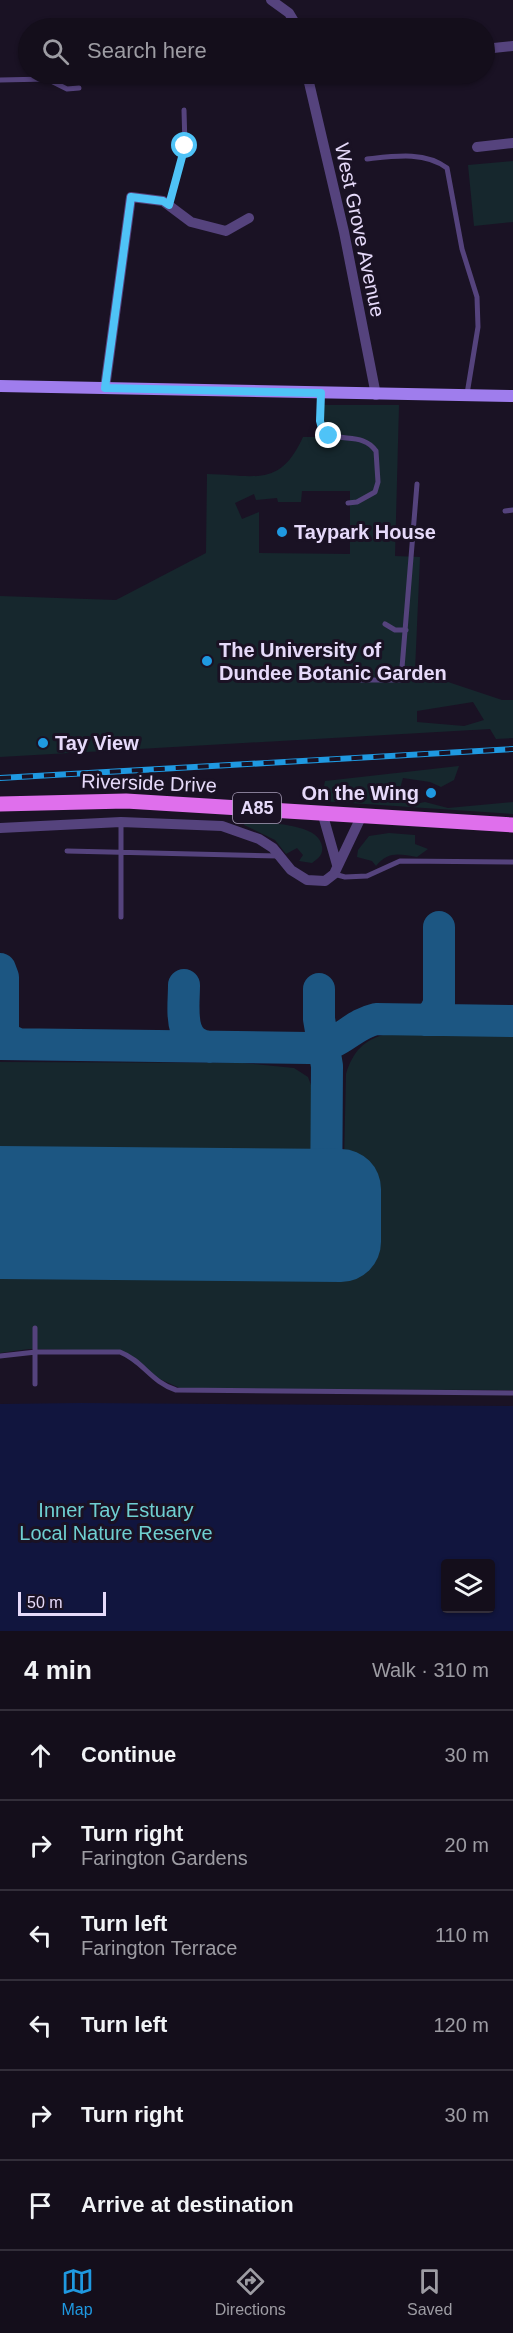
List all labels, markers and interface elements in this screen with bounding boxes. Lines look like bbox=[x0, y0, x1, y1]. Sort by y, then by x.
search box bbox=[18, 18, 495, 84]
icon: search bbox=[39, 35, 72, 68]
text: Search here bbox=[87, 38, 207, 63]
route start bbox=[171, 132, 197, 158]
street label: West Grove Avenue bbox=[331, 141, 389, 319]
route end bbox=[315, 422, 341, 448]
place label: Taypark House bbox=[294, 521, 436, 543]
marker: Taypark House bbox=[275, 525, 289, 539]
place label: The University of Dundee Botanic Garden bbox=[219, 639, 447, 684]
marker: The University of Dundee Botanic Garden bbox=[200, 654, 214, 668]
place label: Tay View bbox=[55, 732, 139, 754]
marker: Tay View bbox=[36, 736, 50, 750]
street label: Riverside Drive bbox=[81, 770, 217, 796]
place label: On the Wing bbox=[301, 782, 419, 804]
marker: On the Wing bbox=[424, 786, 438, 800]
road number: A85 bbox=[233, 793, 281, 823]
park label: Inner Tay Estuary Local Nature Reserve bbox=[19, 1499, 213, 1544]
map controls bbox=[441, 1559, 495, 1613]
button: layers bbox=[441, 1559, 495, 1613]
scale bar bbox=[18, 1589, 106, 1616]
text: 50 m bbox=[27, 1594, 63, 1611]
text: 4 min bbox=[24, 1655, 92, 1685]
text: Walk · 310 m bbox=[372, 1659, 489, 1681]
icon: ahead bbox=[24, 1739, 57, 1772]
text: Continue bbox=[81, 1742, 176, 1767]
text: 30 m bbox=[445, 1744, 489, 1766]
text: Turn right bbox=[81, 1821, 183, 1846]
icon: right bbox=[24, 1829, 57, 1862]
text: 20 m bbox=[445, 1834, 489, 1856]
text: Farington Gardens bbox=[81, 1847, 248, 1869]
text: Turn left bbox=[81, 1911, 167, 1936]
icon: left bbox=[24, 1919, 57, 1952]
text: 110 m bbox=[435, 1924, 489, 1946]
text: Farington Terrace bbox=[81, 1937, 237, 1959]
icon: left bbox=[24, 2009, 57, 2042]
text: Turn left bbox=[81, 2012, 167, 2037]
text: 120 m bbox=[433, 2014, 489, 2036]
icon: right bbox=[24, 2099, 57, 2132]
text: Turn right bbox=[81, 2102, 183, 2127]
text: 30 m bbox=[445, 2104, 489, 2126]
icon: arrive bbox=[24, 2189, 57, 2222]
text: Arrive at destination bbox=[81, 2192, 294, 2217]
tab: Map bbox=[61, 2265, 94, 2319]
tab: Directions bbox=[215, 2265, 286, 2319]
tab: Saved bbox=[407, 2265, 452, 2319]

